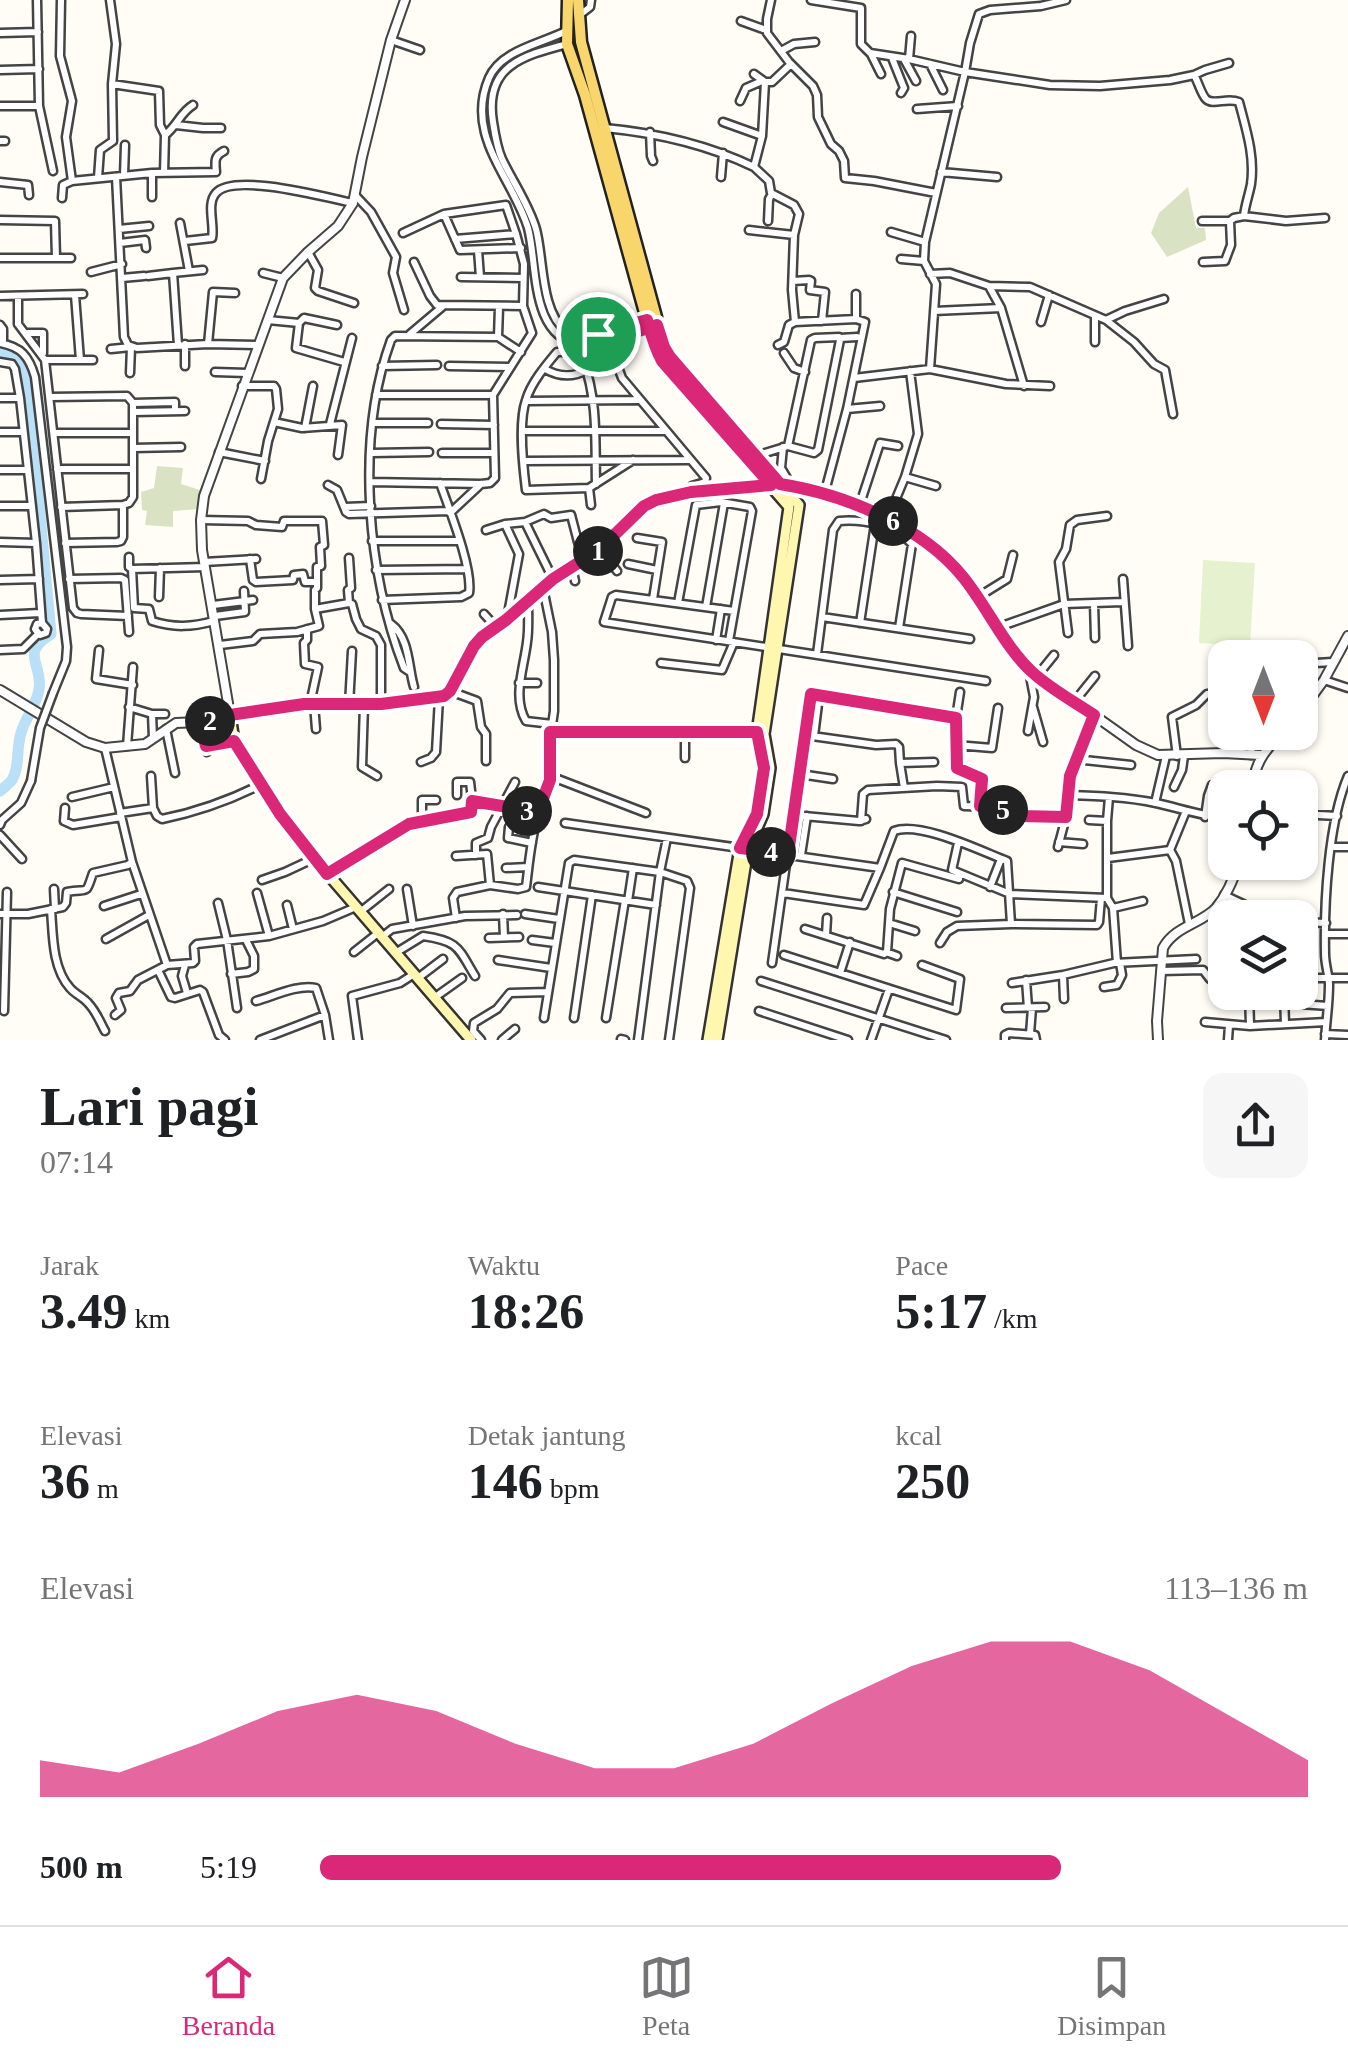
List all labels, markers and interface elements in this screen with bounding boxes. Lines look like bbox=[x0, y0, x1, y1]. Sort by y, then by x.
pin bbox=[556, 292, 641, 377]
icon: arrive bbox=[571, 307, 626, 362]
pin: 6 bbox=[868, 496, 918, 546]
text: 6 bbox=[886, 505, 900, 536]
pin: 1 bbox=[573, 526, 623, 576]
text: 1 bbox=[591, 535, 605, 566]
north arrow bbox=[1208, 640, 1318, 750]
map controls bbox=[1208, 640, 1318, 1010]
pin: 2 bbox=[185, 696, 235, 746]
text: 2 bbox=[203, 705, 217, 736]
button: locate bbox=[1208, 770, 1318, 880]
pin: 5 bbox=[978, 785, 1028, 835]
pin: 3 bbox=[502, 786, 552, 836]
text: 5 bbox=[996, 794, 1010, 825]
text: 3 bbox=[520, 795, 534, 826]
pin: 4 bbox=[746, 827, 796, 877]
text: 4 bbox=[764, 836, 778, 867]
button: layers bbox=[1208, 900, 1318, 1010]
button: share bbox=[1203, 1073, 1308, 1178]
text: Lari pagi bbox=[40, 1076, 259, 1137]
text: 07:14 bbox=[40, 1144, 113, 1180]
text: Jarak bbox=[40, 1250, 99, 1281]
text: Waktu bbox=[468, 1250, 540, 1281]
text: Pace bbox=[895, 1250, 948, 1281]
text: 3.49 bbox=[40, 1283, 128, 1339]
text: 18:26 bbox=[468, 1283, 584, 1339]
text: 5:17 bbox=[895, 1283, 987, 1339]
text: km bbox=[128, 1303, 170, 1334]
text: /km bbox=[987, 1303, 1038, 1334]
text: Elevasi bbox=[40, 1420, 122, 1451]
text: Detak jantung bbox=[468, 1420, 626, 1451]
text: kcal bbox=[895, 1420, 942, 1451]
text: 36 bbox=[40, 1453, 90, 1509]
text: 146 bbox=[468, 1453, 543, 1509]
text: 250 bbox=[895, 1453, 970, 1509]
text: m bbox=[90, 1473, 119, 1504]
text: bpm bbox=[543, 1473, 599, 1504]
text: Elevasi bbox=[40, 1570, 134, 1606]
text: 113–136 m bbox=[1164, 1570, 1308, 1606]
text: 500 m bbox=[40, 1849, 123, 1885]
text: 5:19 bbox=[200, 1849, 257, 1885]
tab: Beranda bbox=[182, 1950, 275, 2042]
tab: Peta bbox=[639, 1950, 694, 2042]
tab: Disimpan bbox=[1057, 1950, 1166, 2042]

